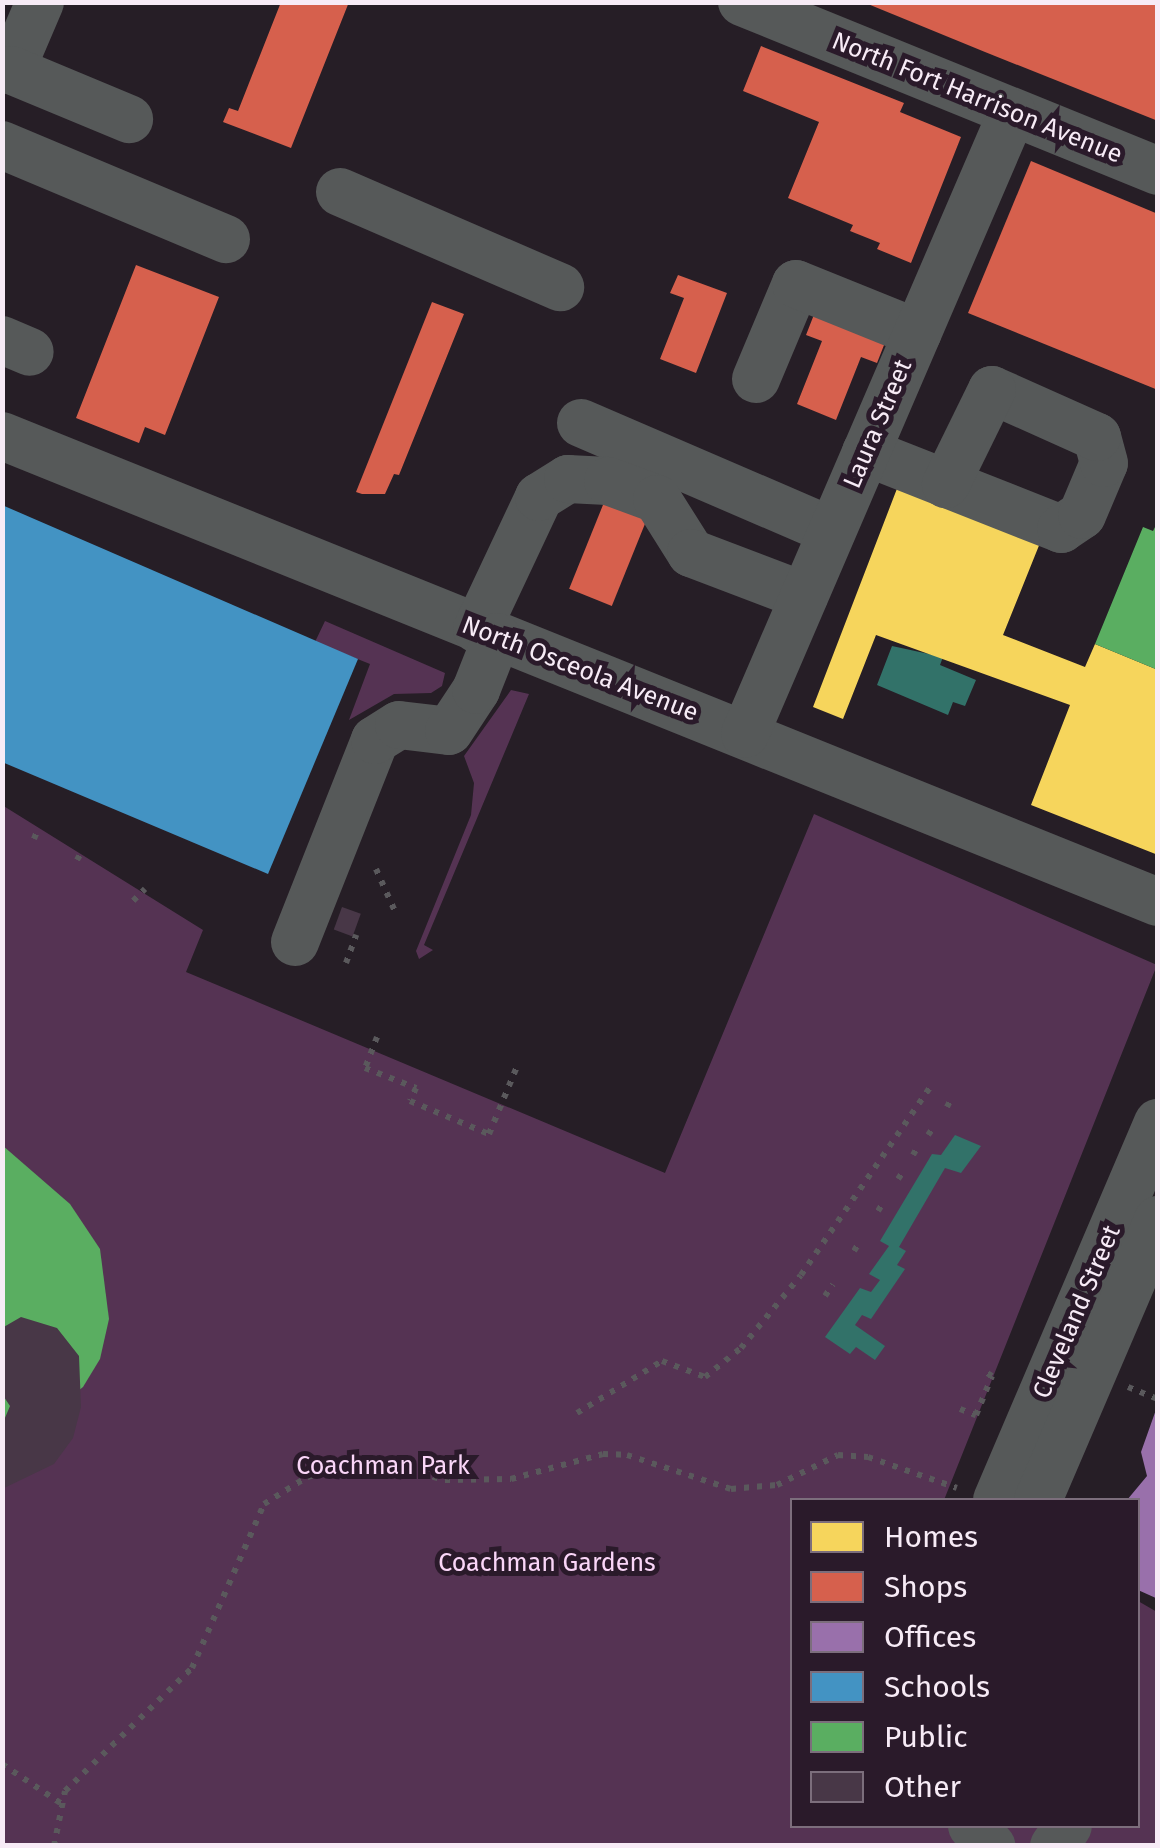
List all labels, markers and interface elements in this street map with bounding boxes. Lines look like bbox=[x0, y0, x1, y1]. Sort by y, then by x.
street label: North Fort Harrison Avenue bbox=[827, 26, 1127, 170]
street label: Laura Street bbox=[837, 355, 919, 493]
street label: North Osceola Avenue bbox=[458, 610, 702, 728]
street label: Cleveland Street bbox=[1027, 1221, 1127, 1403]
park label: Coachman Park bbox=[296, 1451, 470, 1481]
legend bbox=[790, 1498, 1140, 1828]
text: Homes bbox=[884, 1519, 978, 1555]
park label: Coachman Gardens bbox=[438, 1548, 656, 1578]
text: Shops bbox=[884, 1569, 967, 1605]
text: Offices bbox=[884, 1619, 976, 1655]
text: Schools bbox=[884, 1669, 990, 1705]
text: Public bbox=[884, 1719, 968, 1755]
text: Other bbox=[884, 1769, 961, 1805]

